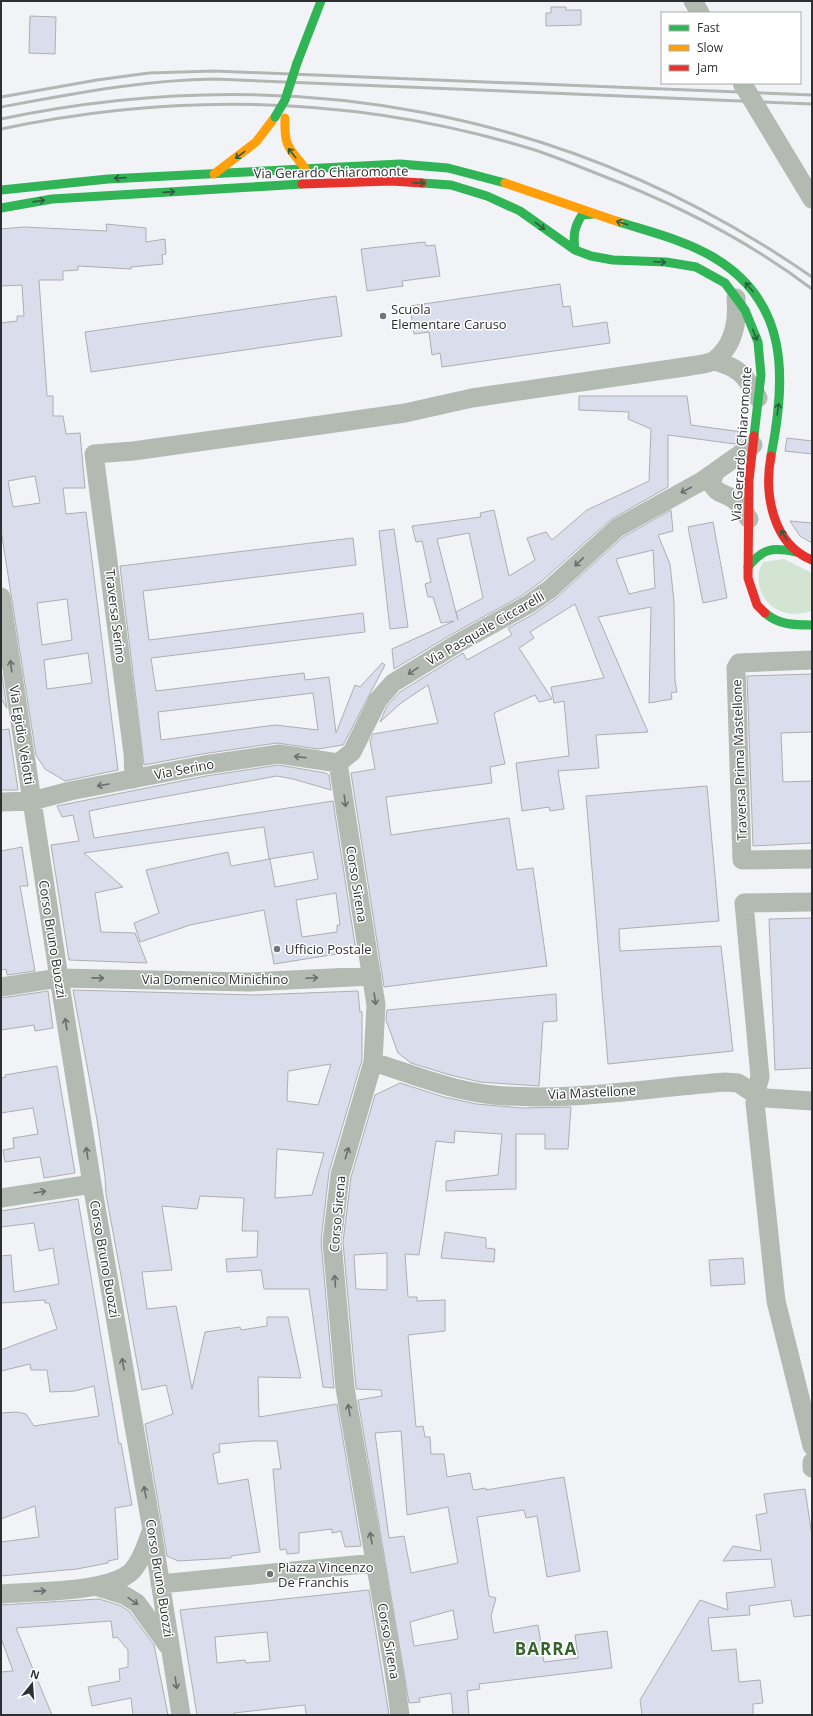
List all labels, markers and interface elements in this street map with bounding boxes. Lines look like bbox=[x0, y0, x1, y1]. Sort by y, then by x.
legend bbox=[661, 12, 801, 84]
text: Fast bbox=[697, 19, 720, 36]
text: Slow bbox=[697, 39, 724, 56]
text: Jam bbox=[696, 59, 718, 76]
one-way arrow bbox=[288, 148, 297, 159]
one-way arrow bbox=[235, 151, 246, 160]
street label: Via Gerardo Chiaromonte bbox=[253, 162, 409, 182]
one-way arrow bbox=[114, 175, 127, 182]
one-way arrow bbox=[412, 180, 425, 187]
one-way arrow bbox=[162, 188, 175, 195]
one-way arrow bbox=[32, 197, 45, 205]
one-way arrow bbox=[616, 219, 629, 226]
one-way arrow bbox=[534, 221, 545, 230]
one-way arrow bbox=[653, 258, 666, 266]
one-way arrow bbox=[744, 282, 753, 292]
place label: Scuola Elementare Caruso bbox=[391, 300, 507, 333]
marker: Scuola Elementare Caruso bbox=[378, 311, 388, 321]
one-way arrow bbox=[752, 329, 760, 341]
street label: Via Gerardo Chiaromonte bbox=[727, 366, 755, 522]
one-way arrow bbox=[774, 403, 782, 416]
one-way arrow bbox=[680, 487, 692, 494]
one-way arrow bbox=[780, 530, 788, 541]
one-way arrow bbox=[574, 557, 584, 567]
street label: Traversa Serino bbox=[101, 568, 131, 664]
street label: Via Pasquale Ciccarelli bbox=[423, 587, 547, 669]
one-way arrow bbox=[7, 660, 15, 673]
one-way arrow bbox=[407, 667, 418, 675]
street label: Traversa Prima Mastellone bbox=[727, 679, 751, 841]
street label: Via Egidio Velotti bbox=[5, 684, 39, 786]
one-way arrow bbox=[294, 753, 307, 761]
street label: Via Serino bbox=[153, 754, 216, 784]
one-way arrow bbox=[96, 782, 109, 790]
one-way arrow bbox=[341, 794, 349, 807]
street label: Corso Sirena bbox=[342, 845, 372, 923]
street label: Corso Bruno Buozzi bbox=[35, 879, 71, 999]
place label: Ufficio Postale bbox=[285, 940, 371, 958]
marker: Ufficio Postale bbox=[272, 944, 282, 954]
street label: Via Domenico Minichino bbox=[142, 970, 288, 988]
one-way arrow bbox=[91, 974, 104, 982]
one-way arrow bbox=[305, 975, 318, 982]
one-way arrow bbox=[371, 992, 379, 1005]
one-way arrow bbox=[62, 1018, 70, 1031]
street label: Via Mastellone bbox=[547, 1081, 637, 1103]
one-way arrow bbox=[344, 1146, 351, 1159]
one-way arrow bbox=[83, 1147, 91, 1160]
street label: Corso Sirena bbox=[325, 1175, 349, 1253]
one-way arrow bbox=[33, 1188, 46, 1196]
street label: Corso Bruno Buozzi bbox=[86, 1199, 124, 1319]
one-way arrow bbox=[331, 1275, 338, 1288]
one-way arrow bbox=[119, 1357, 127, 1370]
one-way arrow bbox=[345, 1404, 353, 1417]
one-way arrow bbox=[141, 1486, 149, 1499]
street label: Corso Bruno Buozzi bbox=[142, 1518, 178, 1638]
one-way arrow bbox=[367, 1532, 375, 1545]
place label: Piazza Vincenzo De Franchis bbox=[278, 1558, 374, 1591]
marker: Piazza Vincenzo De Franchis bbox=[265, 1569, 275, 1579]
one-way arrow bbox=[33, 1587, 46, 1594]
one-way arrow bbox=[128, 1597, 139, 1605]
street label: Corso Sirena bbox=[373, 1602, 405, 1680]
district label: BARRA bbox=[515, 1637, 577, 1660]
north arrow bbox=[12, 1664, 52, 1704]
text: N bbox=[29, 1665, 42, 1682]
one-way arrow bbox=[172, 1676, 180, 1689]

